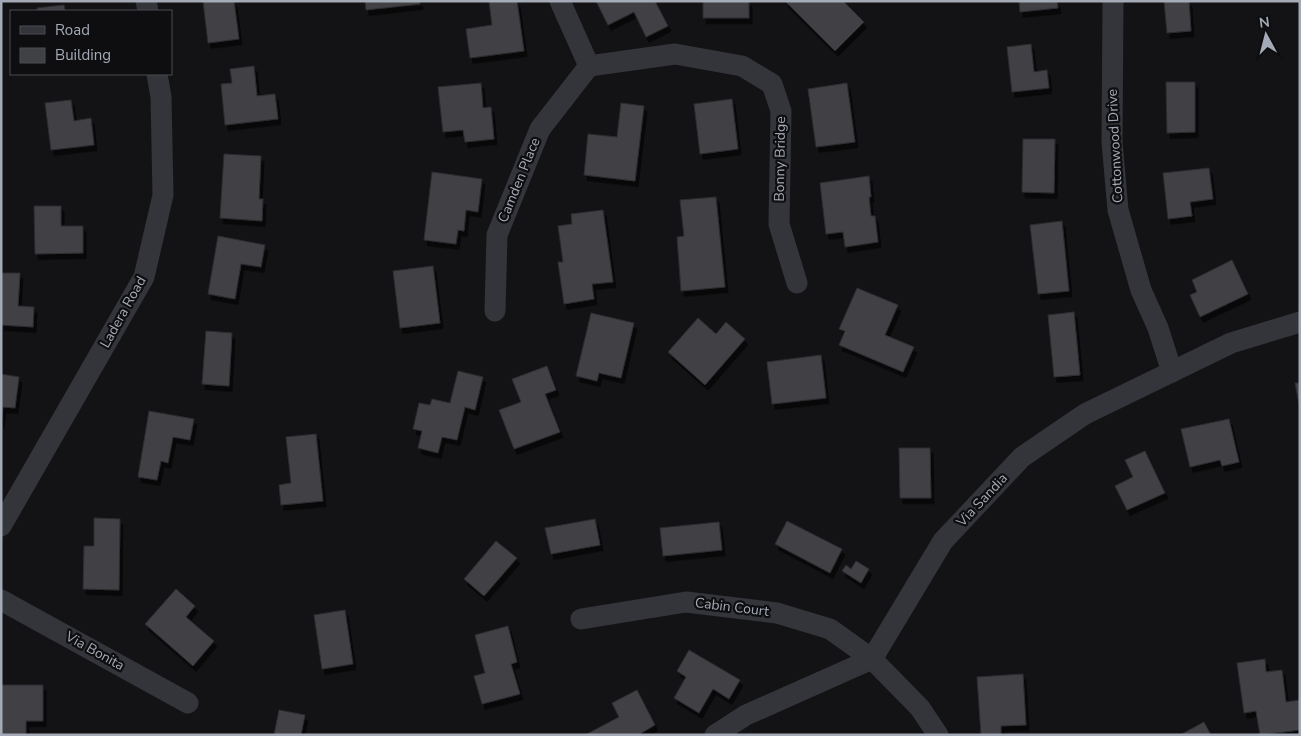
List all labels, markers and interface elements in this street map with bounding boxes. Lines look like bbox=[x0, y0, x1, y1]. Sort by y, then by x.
legend bbox=[10, 10, 172, 75]
north arrow bbox=[1241, 10, 1291, 60]
text: N bbox=[1258, 13, 1271, 33]
text: Road bbox=[55, 20, 90, 40]
text: Building bbox=[55, 45, 111, 65]
street label: Cottonwood Drive bbox=[1103, 89, 1127, 203]
street label: Bonny Bridge bbox=[770, 116, 790, 202]
street label: Camden Place bbox=[493, 135, 545, 225]
street label: Ladera Road bbox=[95, 273, 151, 351]
street label: Via Sandia bbox=[952, 469, 1012, 532]
street label: Cabin Court bbox=[694, 593, 770, 621]
street label: Via Bonita bbox=[61, 627, 128, 675]

